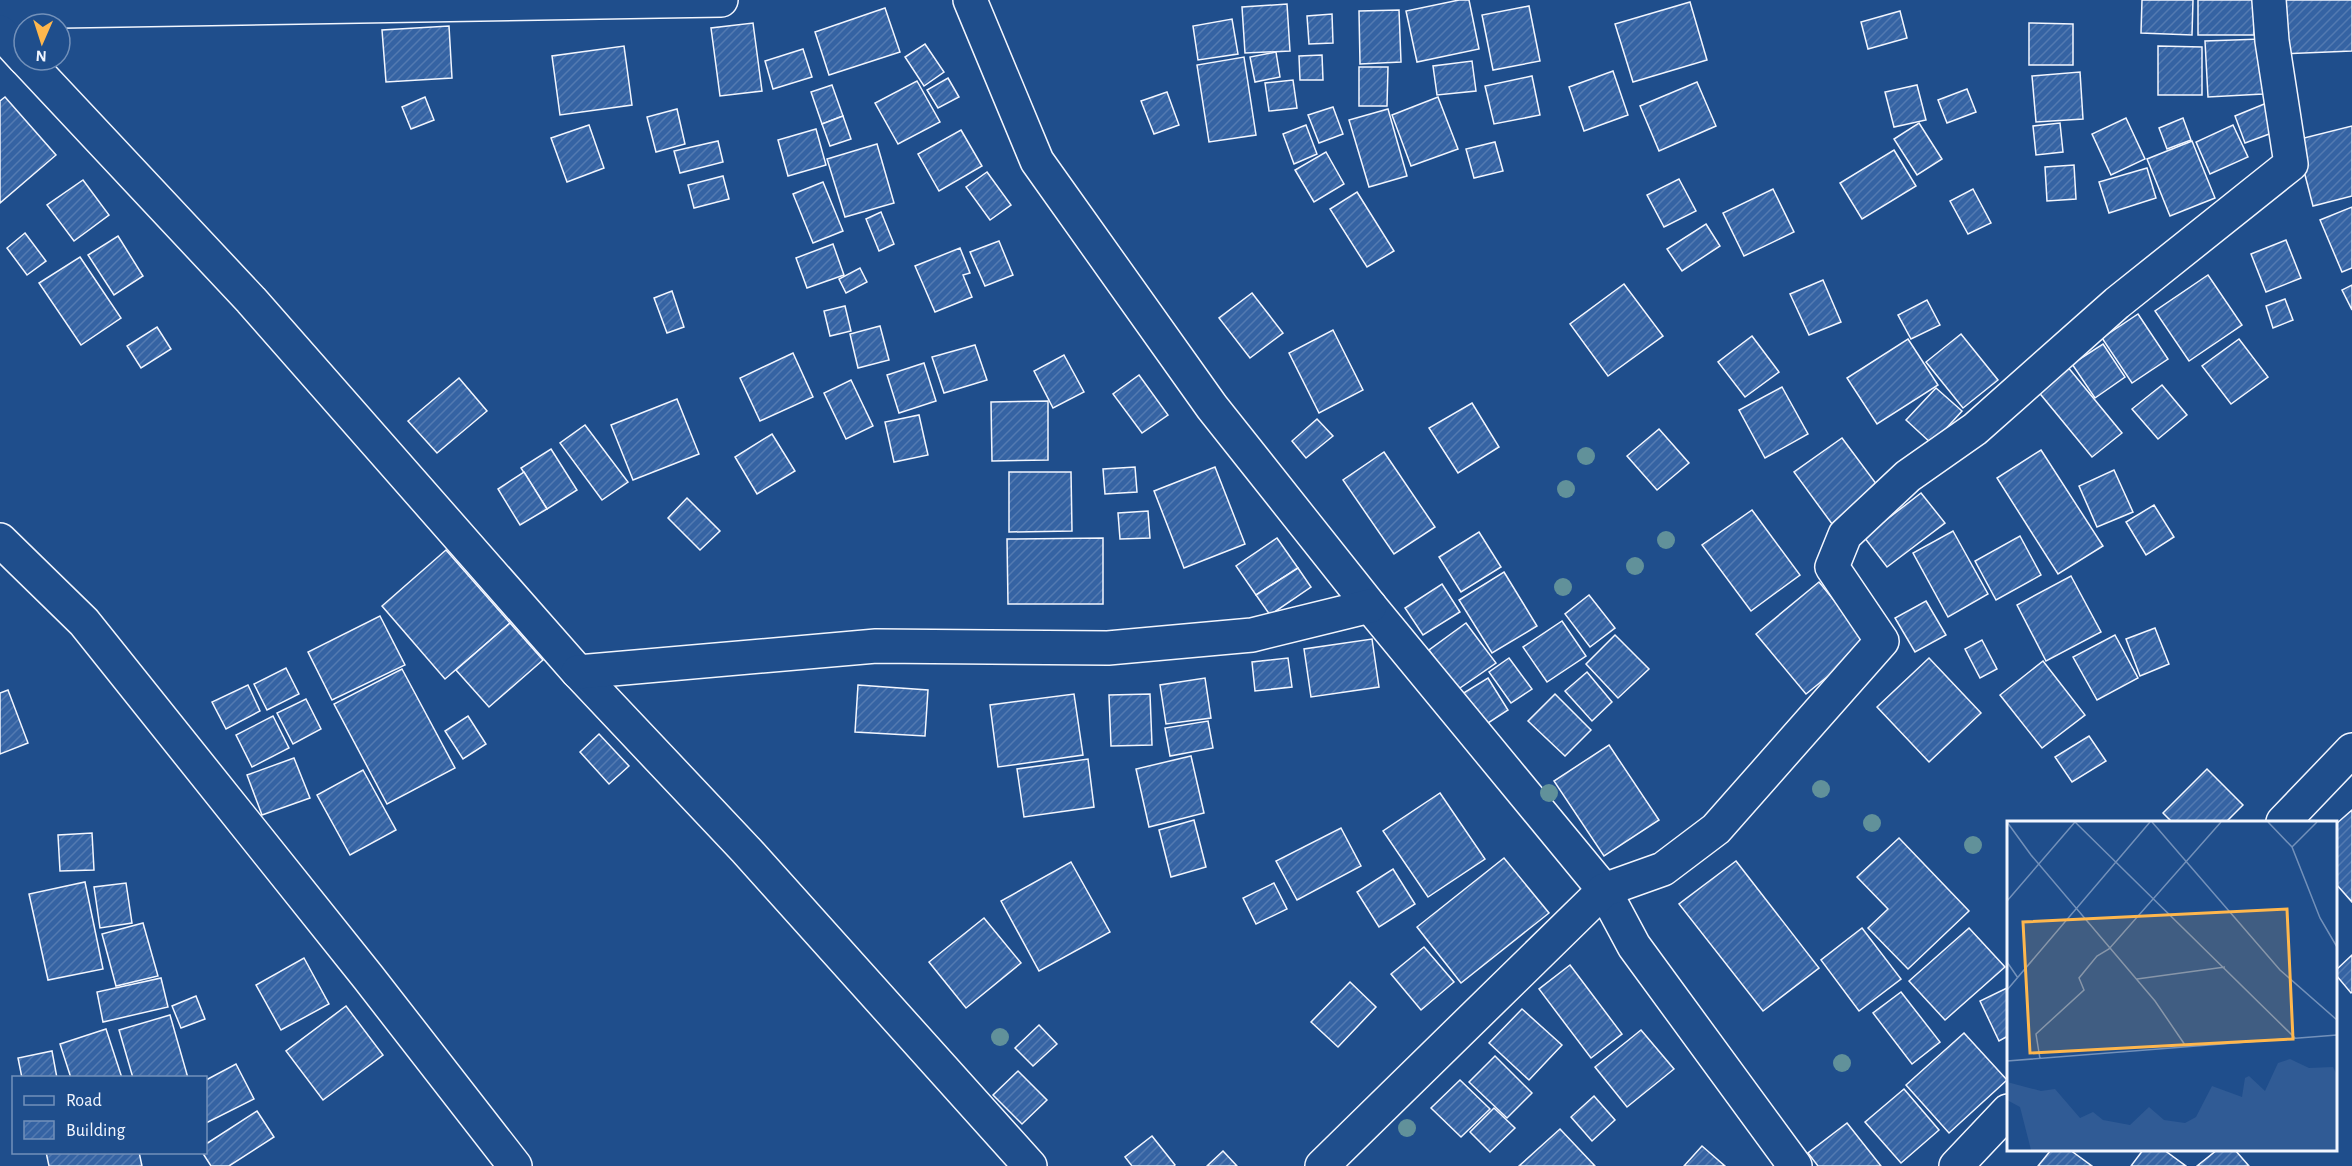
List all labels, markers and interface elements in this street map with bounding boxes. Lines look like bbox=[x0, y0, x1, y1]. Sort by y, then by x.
north arrow bbox=[12, 12, 72, 72]
text: N bbox=[35, 48, 47, 64]
inset map bbox=[2007, 821, 2337, 1151]
legend bbox=[12, 1076, 207, 1154]
text: Road bbox=[66, 1092, 102, 1110]
text: Building bbox=[66, 1122, 126, 1140]

